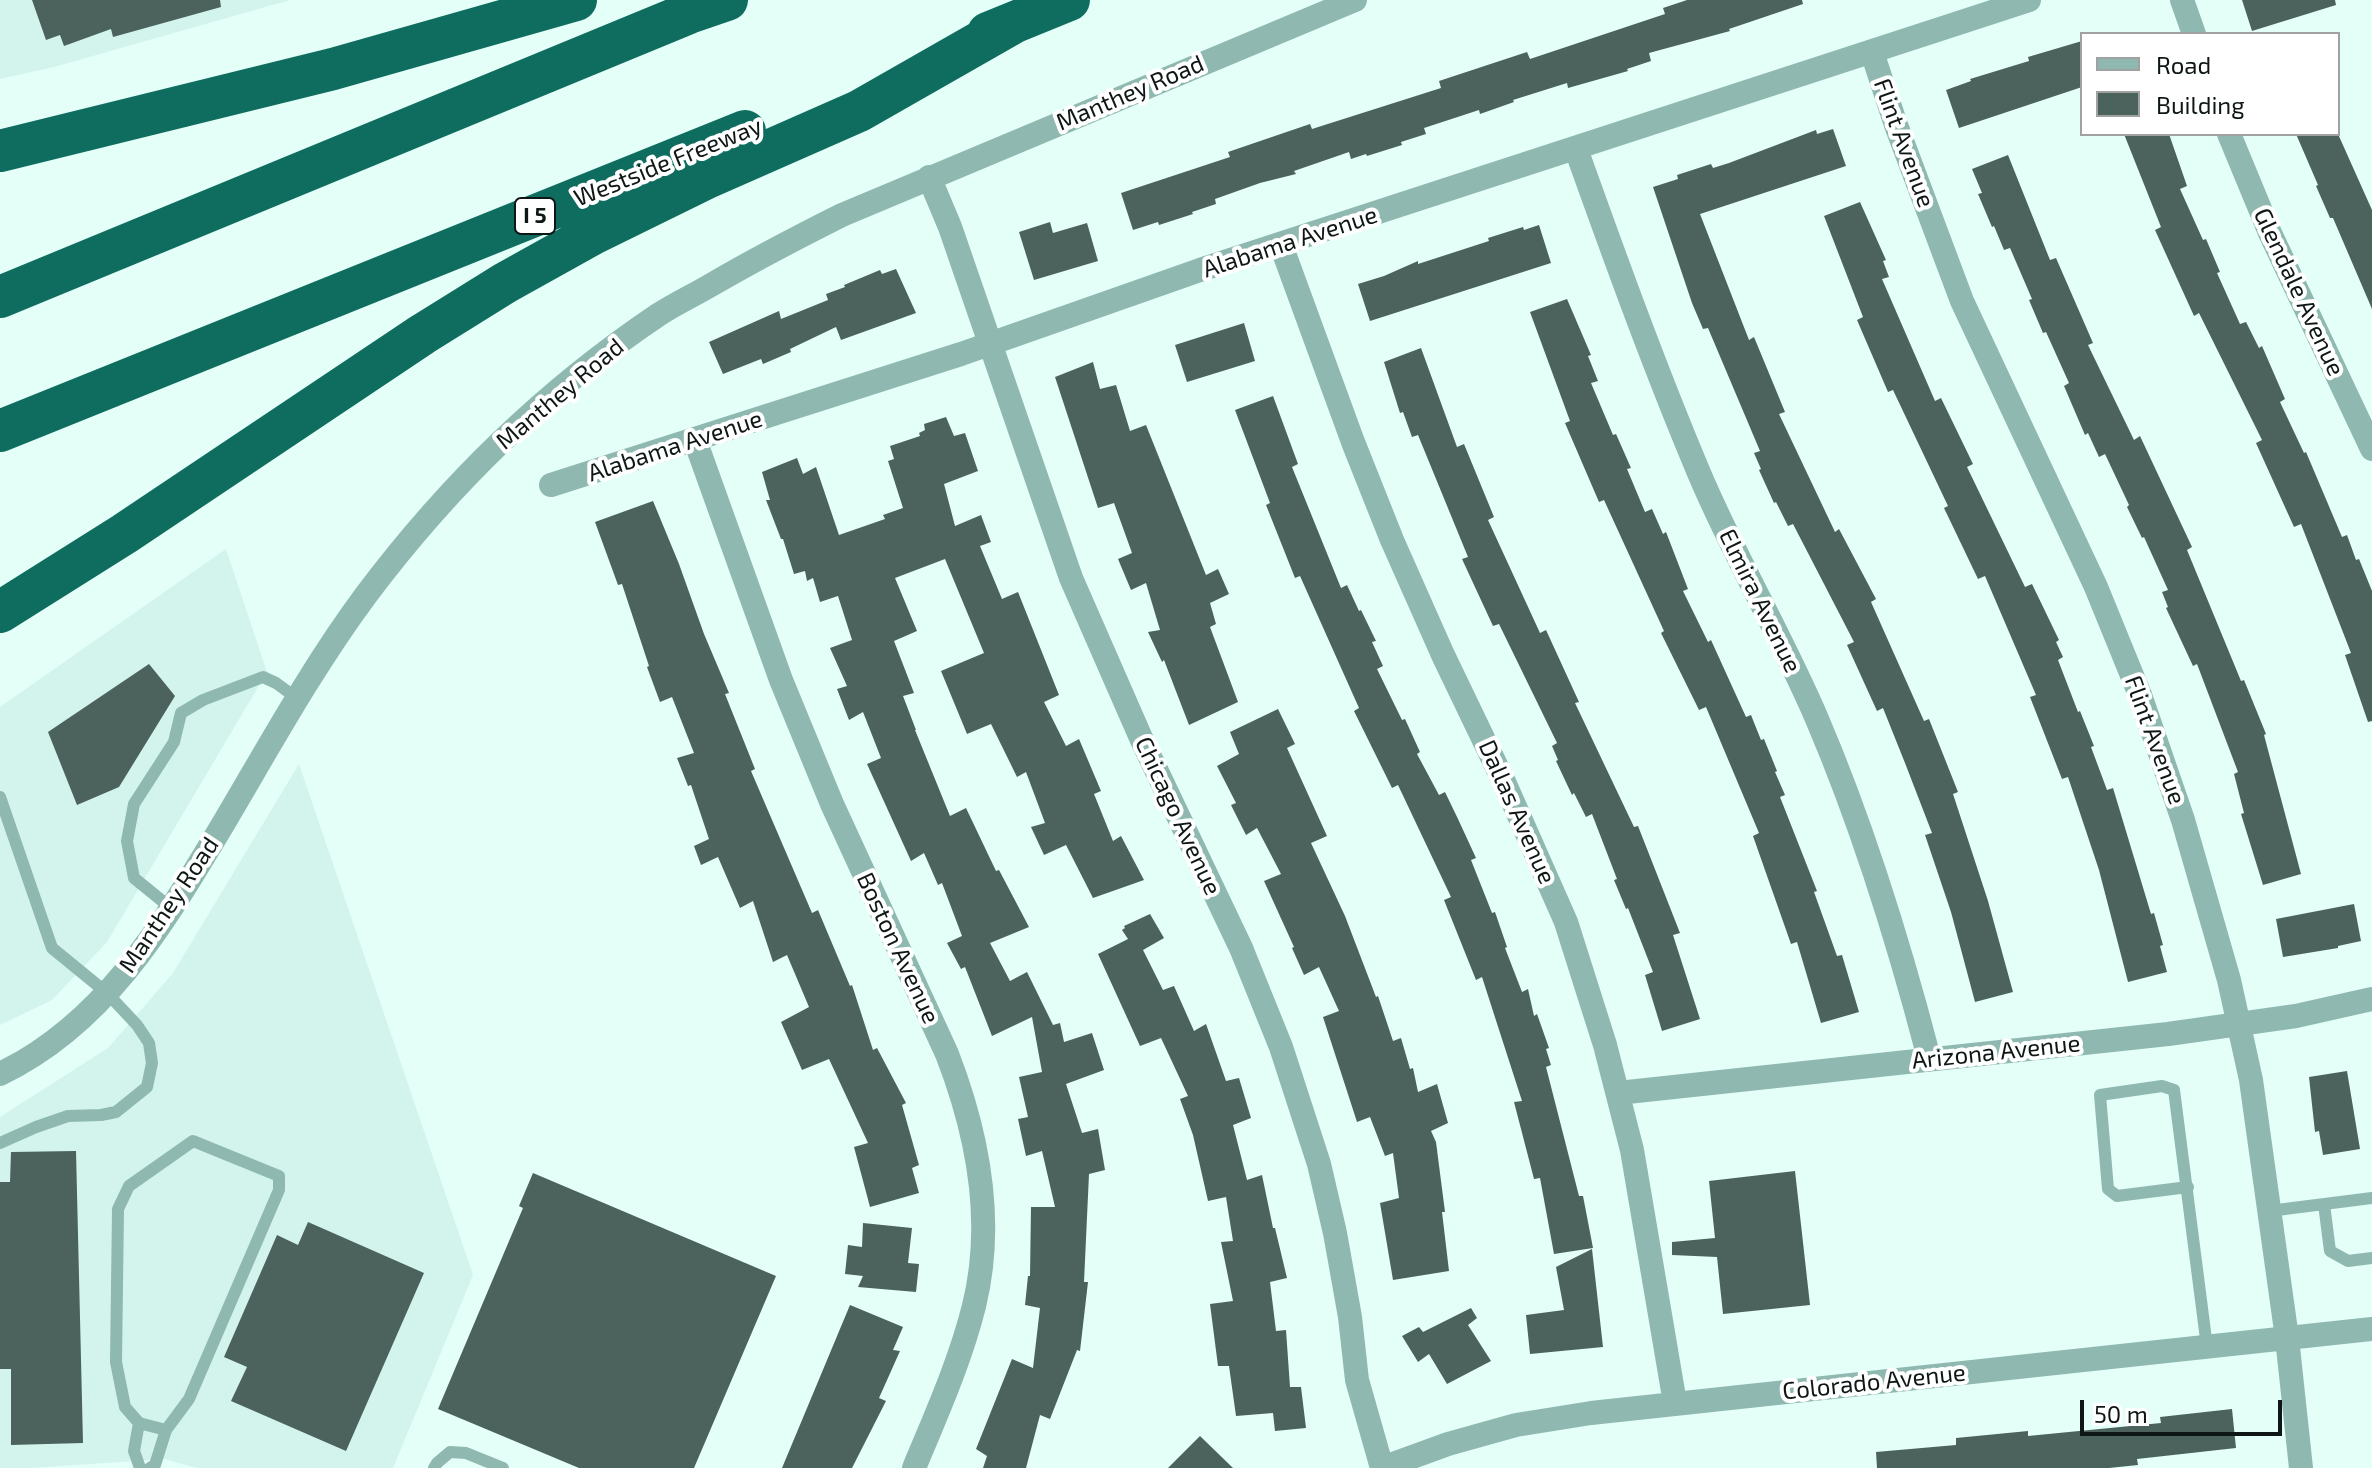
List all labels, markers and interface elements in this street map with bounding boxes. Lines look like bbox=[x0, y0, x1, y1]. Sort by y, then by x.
legend bbox=[2080, 32, 2340, 136]
street label: Manthey Road bbox=[1052, 49, 1208, 137]
text: Road bbox=[2156, 50, 2211, 79]
street label: Flint Avenue bbox=[1867, 75, 1941, 211]
text: Building bbox=[2156, 90, 2245, 119]
street label: Westside Freeway bbox=[570, 111, 766, 213]
road number: I 5 bbox=[515, 198, 555, 234]
street label: Alabama Avenue bbox=[1199, 200, 1381, 284]
street label: Glendale Avenue bbox=[2248, 204, 2350, 380]
street label: Manthey Road bbox=[490, 332, 630, 456]
street label: Alabama Avenue bbox=[584, 404, 766, 488]
street label: Elmira Avenue bbox=[1713, 525, 1807, 677]
street label: Flint Avenue bbox=[2118, 672, 2192, 808]
street label: Chicago Avenue bbox=[1129, 732, 1227, 900]
street label: Dallas Avenue bbox=[1472, 736, 1562, 888]
street label: Manthey Road bbox=[113, 832, 225, 978]
street label: Boston Avenue bbox=[850, 868, 946, 1028]
street label: Arizona Avenue bbox=[1910, 1029, 2082, 1075]
street label: Colorado Avenue bbox=[1781, 1358, 1967, 1406]
scale bar bbox=[2084, 1384, 2286, 1434]
text: 50 m bbox=[2094, 1399, 2148, 1428]

